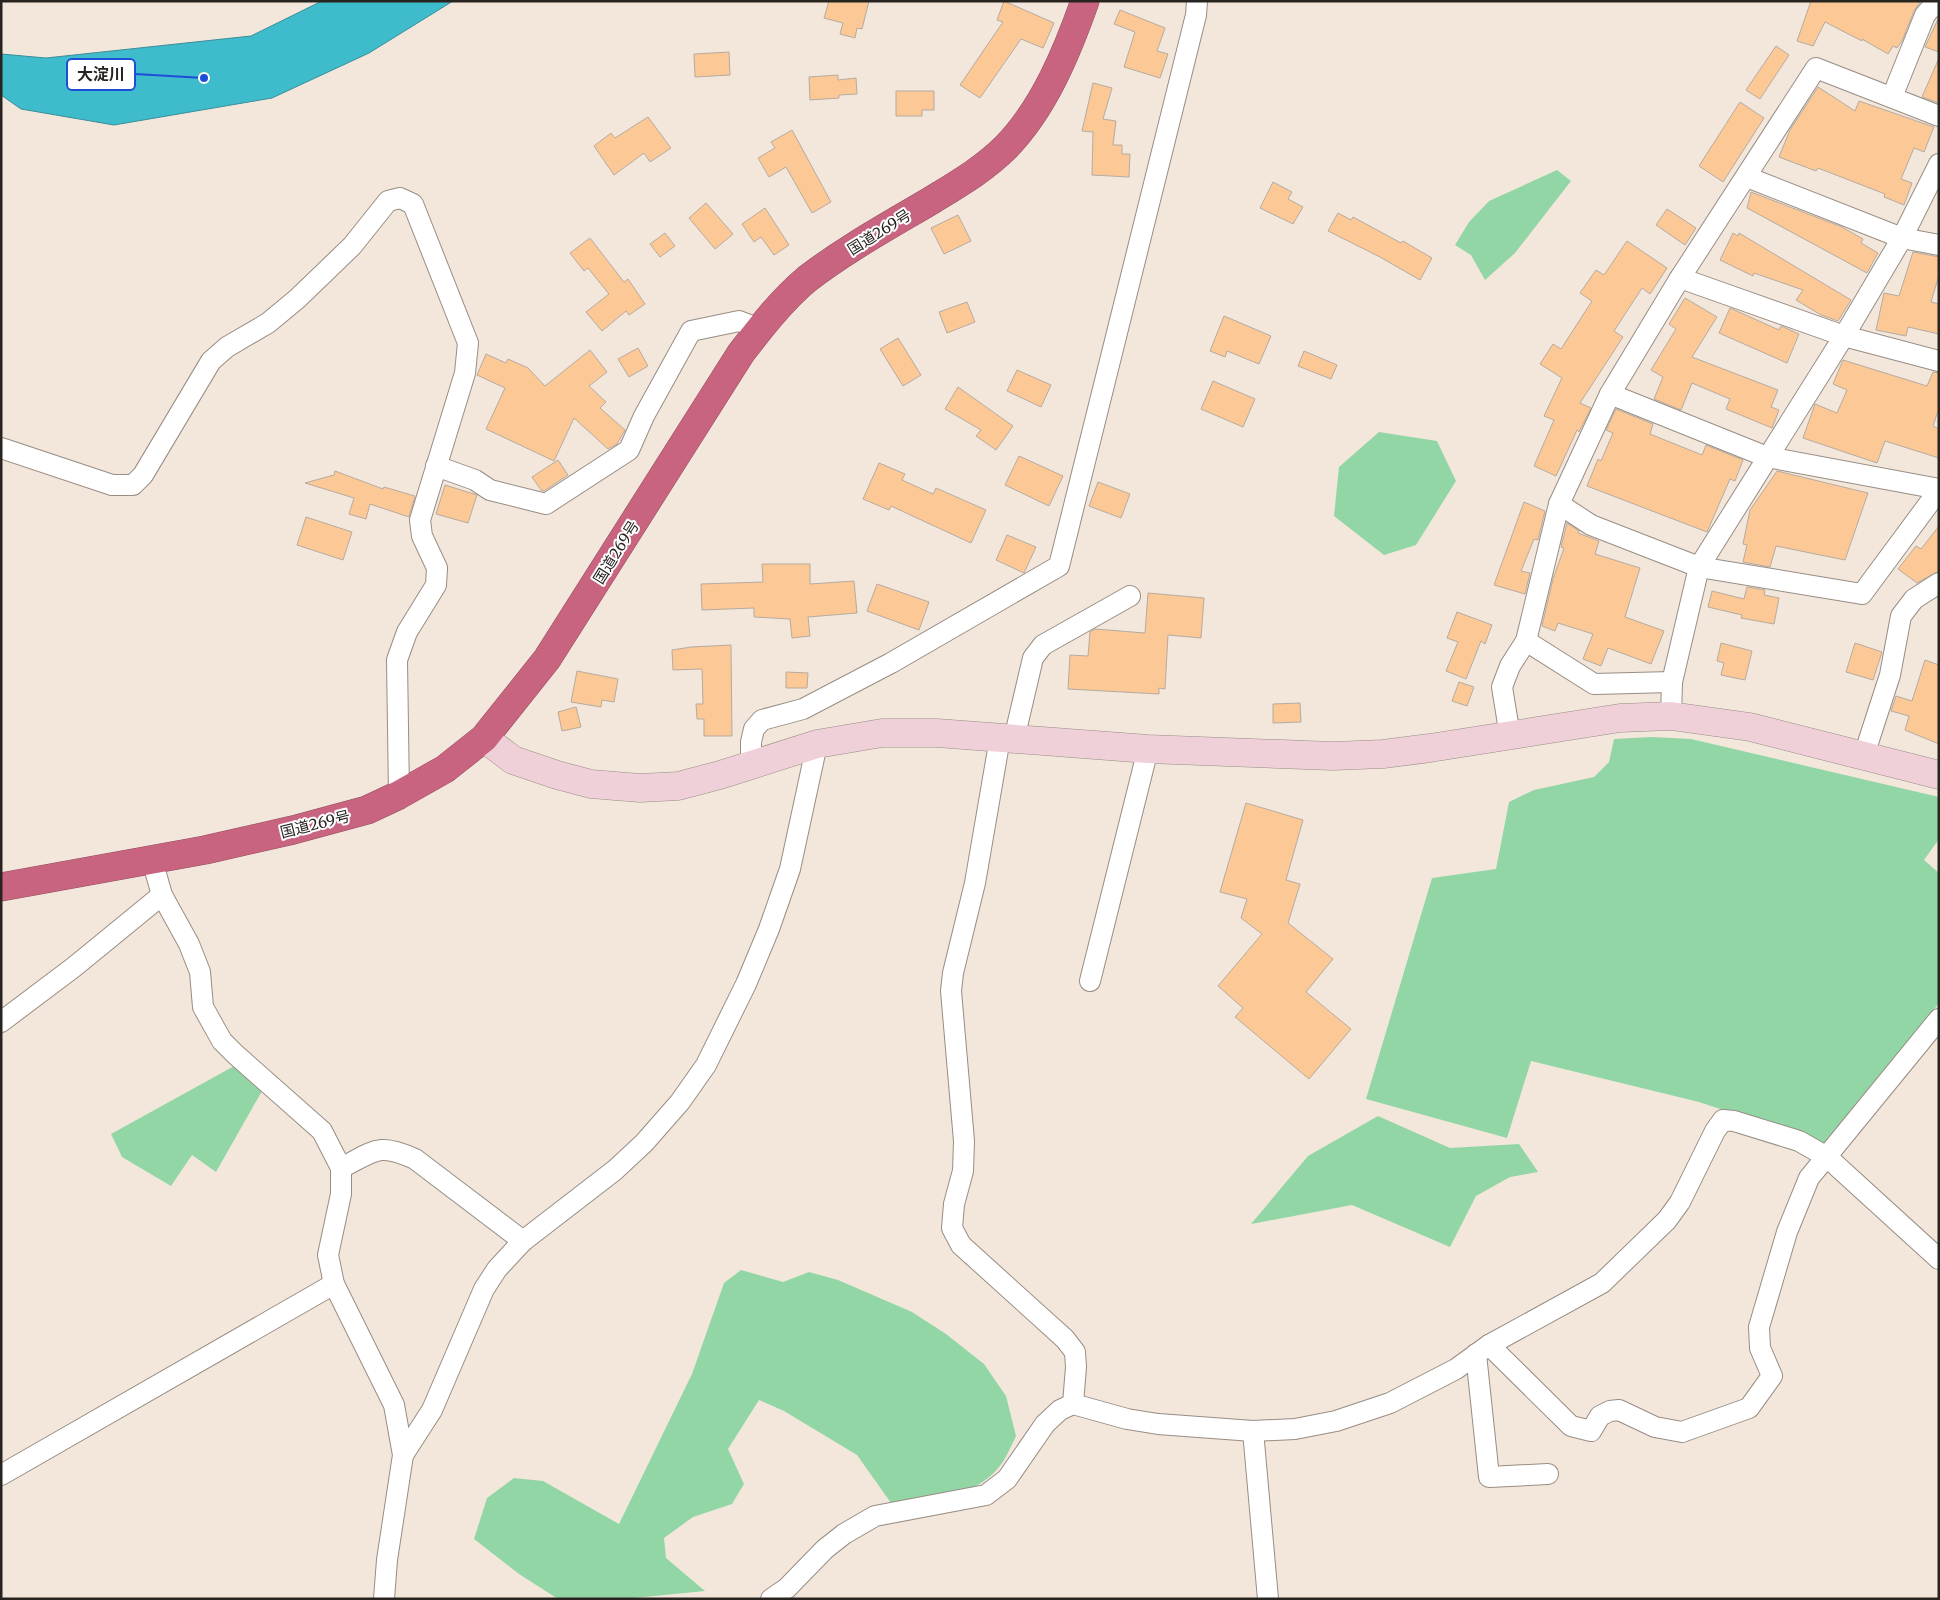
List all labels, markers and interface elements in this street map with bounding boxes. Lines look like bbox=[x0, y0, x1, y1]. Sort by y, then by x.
callout: 大淀川 bbox=[67, 59, 135, 90]
text: 大淀川 bbox=[77, 64, 125, 84]
street label: 国道269号 bbox=[844, 205, 914, 259]
street label: 国道269号 bbox=[589, 517, 643, 587]
street label: 国道269号 bbox=[278, 806, 352, 842]

